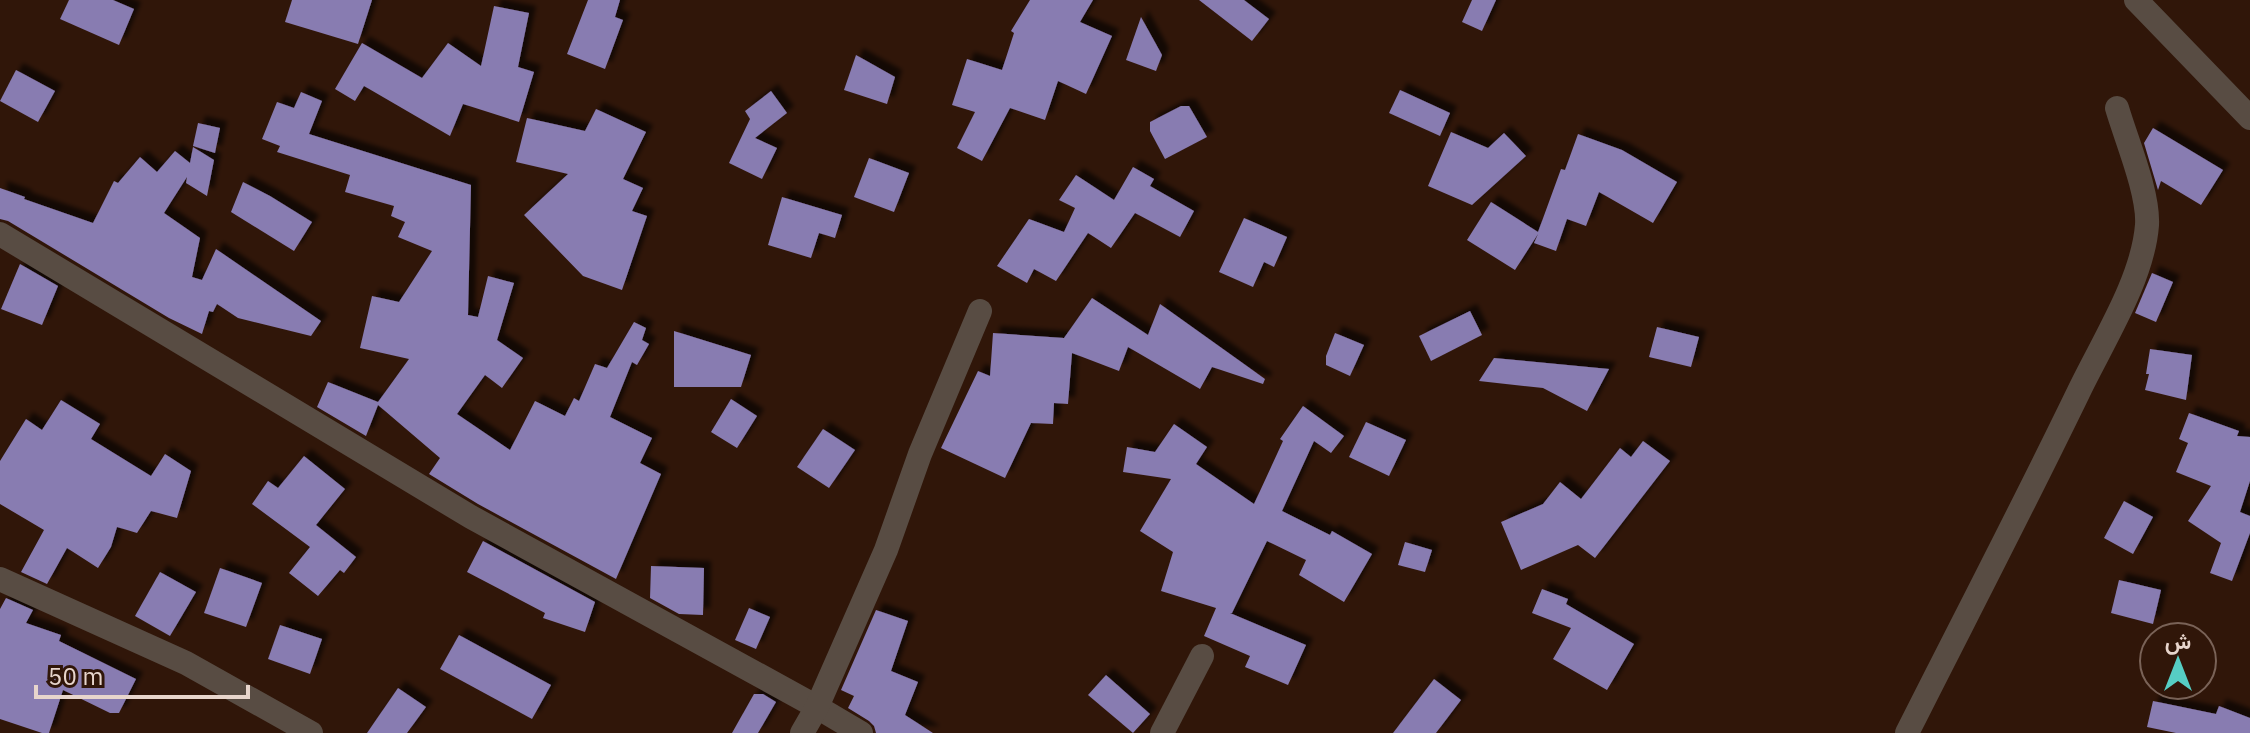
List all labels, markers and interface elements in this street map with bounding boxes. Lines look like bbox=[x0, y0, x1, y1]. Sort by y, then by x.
north arrow bbox=[2138, 621, 2218, 701]
text: ش bbox=[2165, 626, 2191, 655]
scale bar bbox=[36, 649, 248, 699]
text: 50 m bbox=[48, 660, 103, 692]

